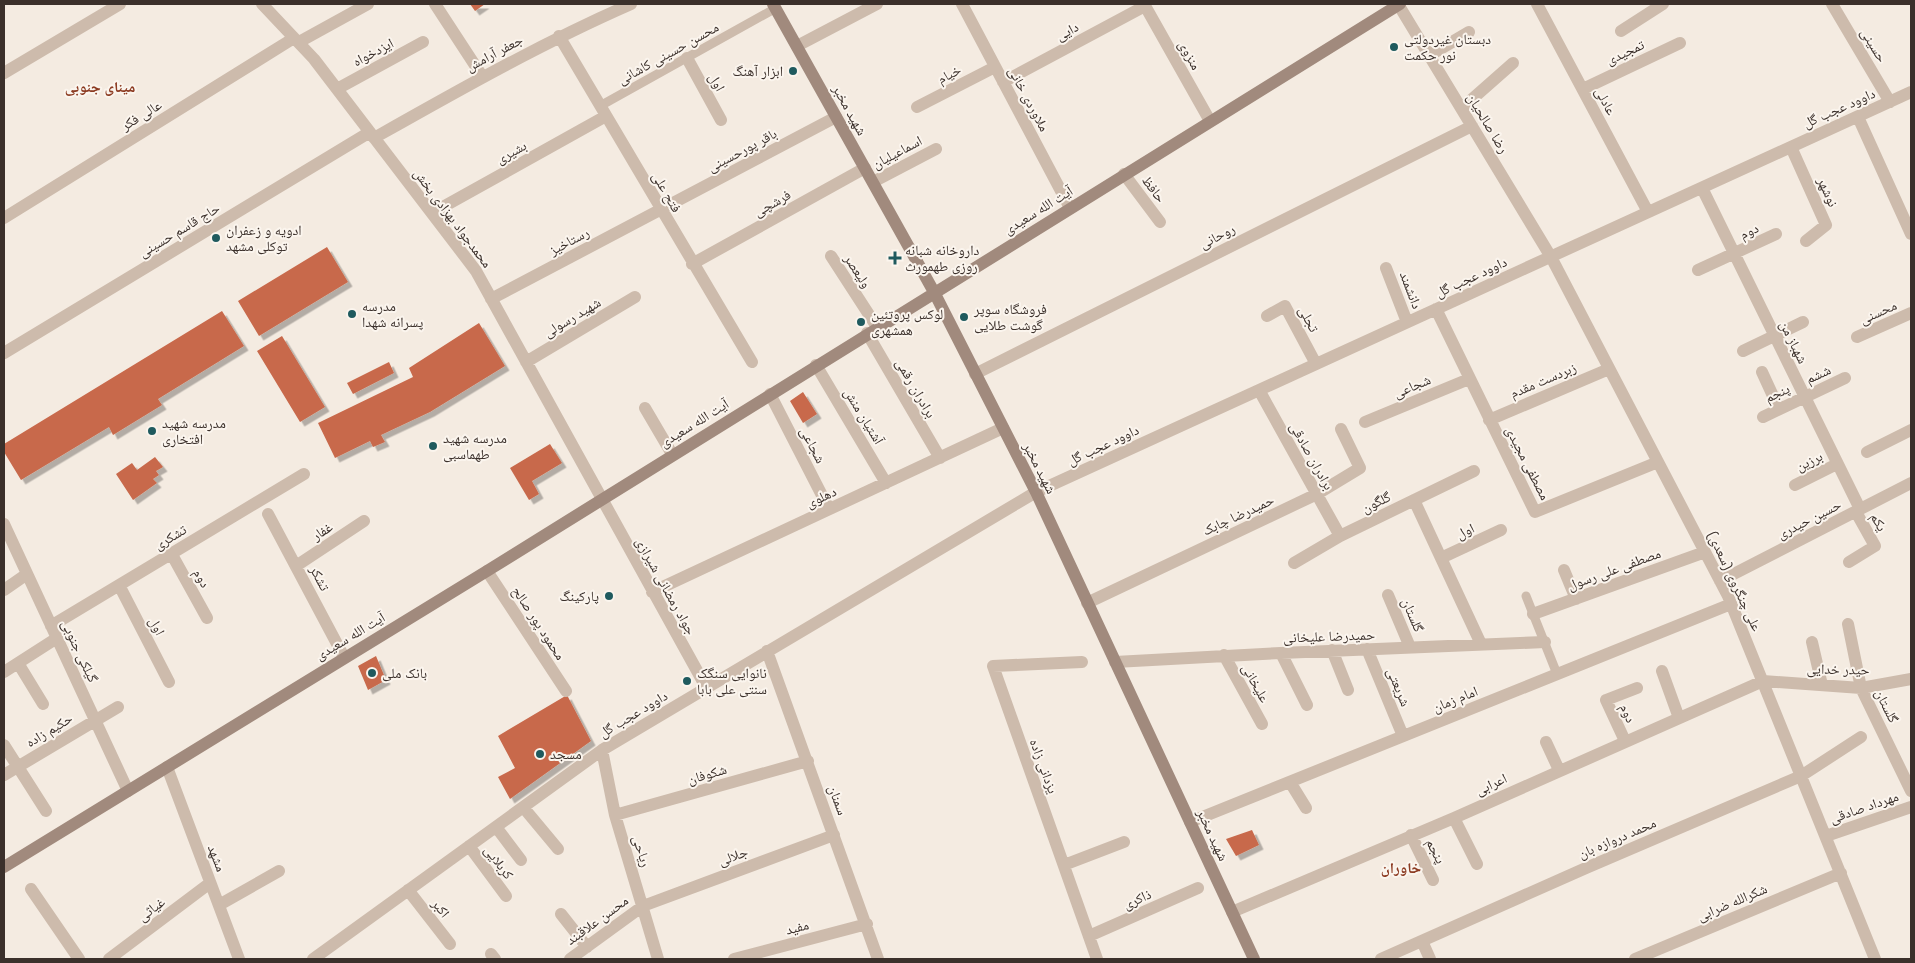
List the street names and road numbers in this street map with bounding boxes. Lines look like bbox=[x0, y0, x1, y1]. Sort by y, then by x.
street label: دایی bbox=[1052, 17, 1082, 44]
street label: محسن حسینی کاشانی bbox=[614, 18, 722, 88]
street label: حسینی bbox=[1857, 25, 1891, 66]
street label: جعفر آرامش bbox=[462, 30, 526, 76]
street label: ایزدخواه bbox=[349, 34, 397, 70]
street label: تمجیدی bbox=[1603, 35, 1647, 69]
street label: منزوی bbox=[1175, 37, 1205, 73]
street label: خیام bbox=[934, 60, 965, 89]
street label: ملاوردی خانی bbox=[1004, 63, 1054, 135]
street label: اول bbox=[705, 70, 729, 94]
street label: شهید مخبر bbox=[828, 81, 871, 139]
street label: عادلی bbox=[1591, 84, 1621, 118]
street label: داوود عجب گل bbox=[1800, 84, 1878, 132]
street label: رضا صالحیان bbox=[1463, 90, 1513, 156]
street label: عالی فکر bbox=[116, 96, 165, 135]
street label: باقر پورحسینی bbox=[704, 124, 780, 176]
street label: اسماعیلیان bbox=[869, 131, 925, 173]
street label: بشیری bbox=[492, 136, 530, 168]
street label: محمدجواد بهزادی بخش bbox=[410, 165, 496, 271]
street label: فتح علی bbox=[647, 168, 686, 216]
street label: حافظ bbox=[1138, 172, 1170, 206]
street label: نوشهر bbox=[1813, 173, 1843, 210]
street label: آیت الله سعیدی bbox=[1000, 181, 1076, 238]
street label: فرشچی bbox=[750, 185, 794, 220]
street label: حاج قاسم حسینی bbox=[135, 199, 223, 262]
street label: روحانی bbox=[1196, 219, 1238, 253]
street label: دوم bbox=[1736, 219, 1762, 244]
street label: رستاخیز bbox=[545, 223, 592, 259]
street label: ولیعصر bbox=[840, 250, 876, 291]
street label: داوود عجب گل bbox=[1432, 252, 1510, 301]
street label: دانشمند bbox=[1396, 269, 1426, 312]
street label: شهید رسولی bbox=[540, 293, 604, 341]
street label: محسنی bbox=[1857, 296, 1899, 328]
street label: تجلی bbox=[1295, 303, 1323, 335]
street label: شهباز من bbox=[1776, 317, 1812, 367]
street label: برادران رقمی bbox=[892, 355, 940, 421]
street label: زبردست مقدم bbox=[1507, 358, 1579, 403]
street label: ششم bbox=[1802, 360, 1834, 389]
street label: شجاعی bbox=[1391, 370, 1433, 402]
street label: پنجم bbox=[1762, 379, 1793, 408]
street label: آشتیان منش bbox=[840, 384, 888, 448]
street label: آیت الله سعیدی bbox=[656, 394, 732, 451]
street label: برادران صادقی bbox=[1286, 419, 1338, 493]
street label: داوود عجب گل bbox=[1064, 420, 1142, 469]
street label: مصطفی مجیدی bbox=[1502, 423, 1554, 503]
street label: شجاعی bbox=[796, 424, 830, 466]
street label: شهید مخبر bbox=[1019, 438, 1061, 497]
street label: برزین bbox=[1793, 447, 1826, 475]
street label: دهلوی bbox=[803, 482, 839, 512]
street label: گلگون bbox=[1358, 487, 1394, 517]
street label: حمیدرضا چابک bbox=[1199, 491, 1277, 539]
street label: حسین حیدری bbox=[1774, 495, 1844, 543]
street label: یکم bbox=[1866, 509, 1891, 535]
street label: غفار bbox=[307, 518, 336, 545]
street label: اول bbox=[1453, 519, 1477, 543]
street label: تشکری bbox=[150, 520, 190, 554]
street label: علی چنگروی (سعدی) bbox=[1704, 528, 1766, 634]
street label: جواد رمضانی شیرازی bbox=[632, 534, 700, 638]
street label: مصطفی علی رسول bbox=[1565, 544, 1663, 594]
street label: تشکر bbox=[305, 561, 334, 594]
street label: دوم bbox=[189, 565, 215, 591]
street label: محمود پور صالح bbox=[508, 583, 570, 664]
street label: گلستان bbox=[1398, 595, 1428, 635]
street label: آیت الله سعیدی bbox=[312, 608, 389, 664]
street label: اول bbox=[145, 614, 169, 638]
street label: گیلکی جنوبی bbox=[58, 617, 102, 685]
street label: حمیدرضا علیخانی bbox=[1283, 625, 1375, 647]
street label: حیدر خدایی bbox=[1806, 659, 1870, 679]
street label: علیخانی bbox=[1238, 660, 1274, 706]
street label: شریعتی bbox=[1383, 665, 1415, 709]
street label: امام زمان bbox=[1430, 682, 1481, 717]
street label: داوود عجب گل bbox=[595, 686, 671, 742]
street label: گلستان bbox=[1871, 686, 1903, 726]
street label: دوم bbox=[1615, 700, 1640, 726]
street label: حکیم زاده bbox=[22, 709, 76, 752]
street label: یزدانی زاده bbox=[1026, 736, 1062, 796]
street label: شکوفان bbox=[685, 760, 729, 788]
street label: اعرابی bbox=[1472, 769, 1510, 799]
street label: سمنان bbox=[824, 782, 852, 818]
street label: مهرداد صادقی bbox=[1827, 787, 1901, 827]
street label: شهید مخبر bbox=[1193, 805, 1233, 864]
street label: محمد دروازه بان bbox=[1575, 813, 1659, 863]
street label: ریاحی bbox=[629, 833, 655, 869]
street label: پنجم bbox=[1421, 836, 1450, 867]
street label: کربلایی bbox=[480, 841, 518, 883]
street label: مشهد bbox=[204, 842, 230, 874]
street label: جلالی bbox=[716, 842, 750, 870]
street label: شکرالله ضرابی bbox=[1694, 879, 1770, 925]
street label: ذاکری bbox=[1120, 885, 1154, 913]
street label: محسن علاقبند bbox=[562, 891, 632, 949]
street label: غیاثی bbox=[134, 893, 168, 925]
street label: اکبر bbox=[427, 894, 454, 921]
street label: مفید bbox=[783, 915, 811, 939]

